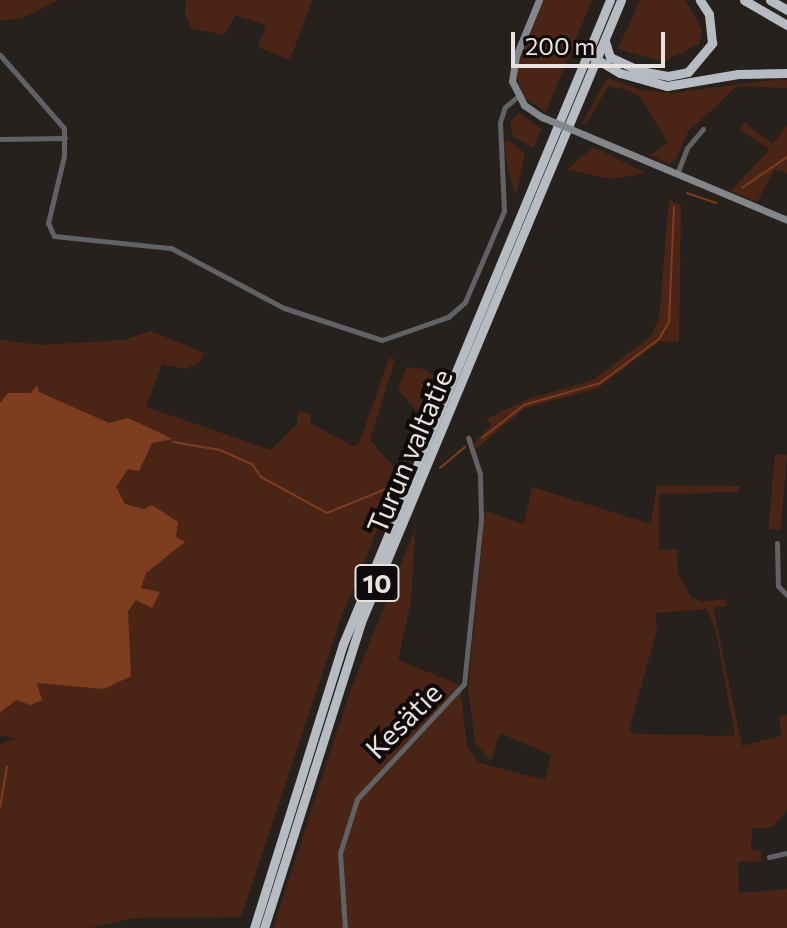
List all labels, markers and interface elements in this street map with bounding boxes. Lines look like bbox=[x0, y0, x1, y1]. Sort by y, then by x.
scale bar bbox=[515, 16, 669, 66]
text: 200 m bbox=[525, 31, 595, 60]
street label: Turun valtatie bbox=[359, 364, 459, 538]
road number: 10 bbox=[353, 561, 401, 605]
street label: Kesätie bbox=[358, 675, 448, 765]

